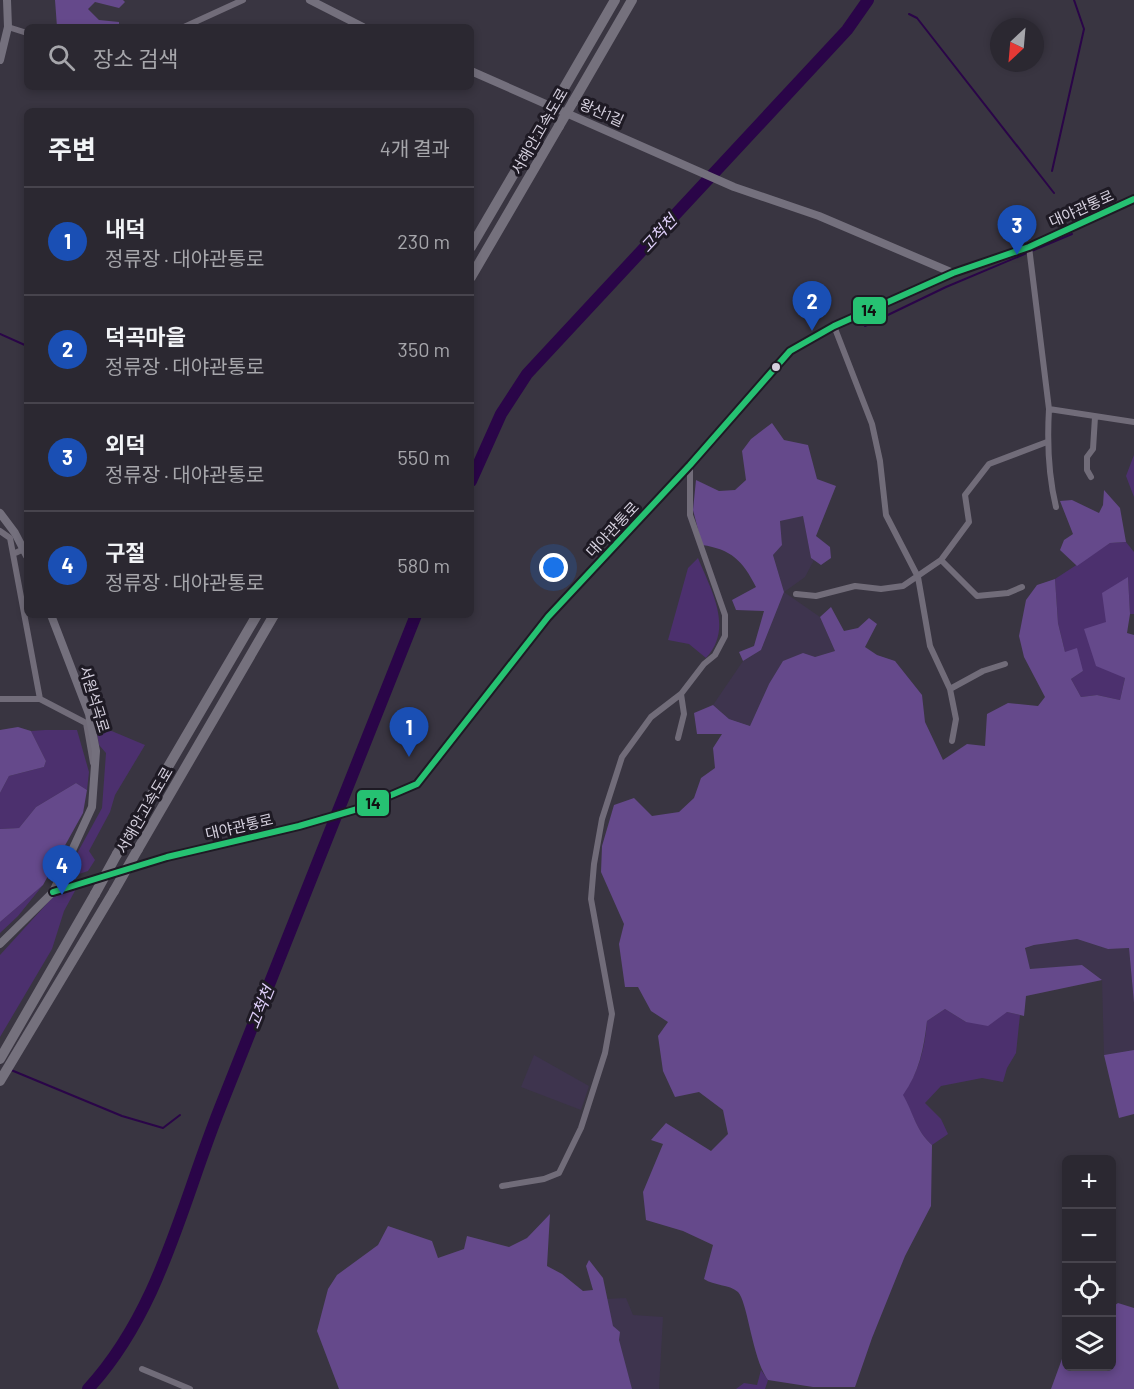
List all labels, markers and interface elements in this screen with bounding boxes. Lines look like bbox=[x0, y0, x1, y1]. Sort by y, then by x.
north arrow bbox=[990, 18, 1044, 72]
search box bbox=[24, 24, 474, 90]
icon: search bbox=[45, 41, 78, 74]
text: 장소 검색 bbox=[93, 45, 178, 71]
street label: 서해안고속도로 bbox=[507, 85, 571, 177]
street label: 왕산1길 bbox=[577, 94, 627, 130]
text: 주변 bbox=[48, 133, 96, 164]
text: 4개 결과 bbox=[380, 136, 450, 160]
street label: 대야관통로 bbox=[1046, 186, 1116, 230]
pin: 3 bbox=[998, 206, 1036, 255]
water label: 고척천 bbox=[636, 209, 682, 256]
text: 내덕 bbox=[105, 215, 145, 241]
text: 1 bbox=[64, 229, 71, 253]
text: 230 m bbox=[397, 229, 450, 253]
text: 정류장 · 대야관통로 bbox=[105, 246, 264, 270]
pin: 2 bbox=[792, 282, 832, 331]
line badge: 14 bbox=[852, 296, 887, 325]
text: 14 bbox=[861, 300, 877, 319]
text: 덕곡마을 bbox=[105, 323, 186, 349]
text: 2 bbox=[62, 337, 73, 361]
text: 350 m bbox=[398, 337, 450, 361]
text: 정류장 · 대야관통로 bbox=[105, 354, 264, 378]
unlabelled marker bbox=[770, 361, 782, 373]
text: 외덕 bbox=[105, 431, 145, 457]
text: 3 bbox=[62, 445, 73, 469]
text: 550 m bbox=[398, 445, 450, 469]
text: 정류장 · 대야관통로 bbox=[105, 462, 264, 486]
street label: 대야관통로 bbox=[582, 498, 642, 560]
text: 구절 bbox=[105, 539, 145, 565]
text: 4 bbox=[61, 553, 74, 577]
text: 580 m bbox=[397, 553, 450, 577]
your location bbox=[539, 553, 568, 582]
text: 정류장 · 대야관통로 bbox=[105, 570, 264, 594]
street label: 서원석곡로 bbox=[76, 663, 114, 735]
pin: 1 bbox=[390, 708, 428, 757]
street label: 서해안고속도로 bbox=[112, 764, 176, 856]
line badge: 14 bbox=[356, 789, 390, 817]
text: 14 bbox=[365, 793, 381, 812]
street label: 대야관통로 bbox=[203, 809, 275, 843]
pin: 4 bbox=[42, 846, 82, 895]
water label: 고척천 bbox=[243, 981, 278, 1031]
map controls bbox=[1062, 1155, 1116, 1371]
button: + bbox=[1062, 1155, 1116, 1209]
button: − bbox=[1062, 1209, 1116, 1263]
button: locate bbox=[1062, 1263, 1116, 1317]
button: layers bbox=[1062, 1317, 1116, 1371]

